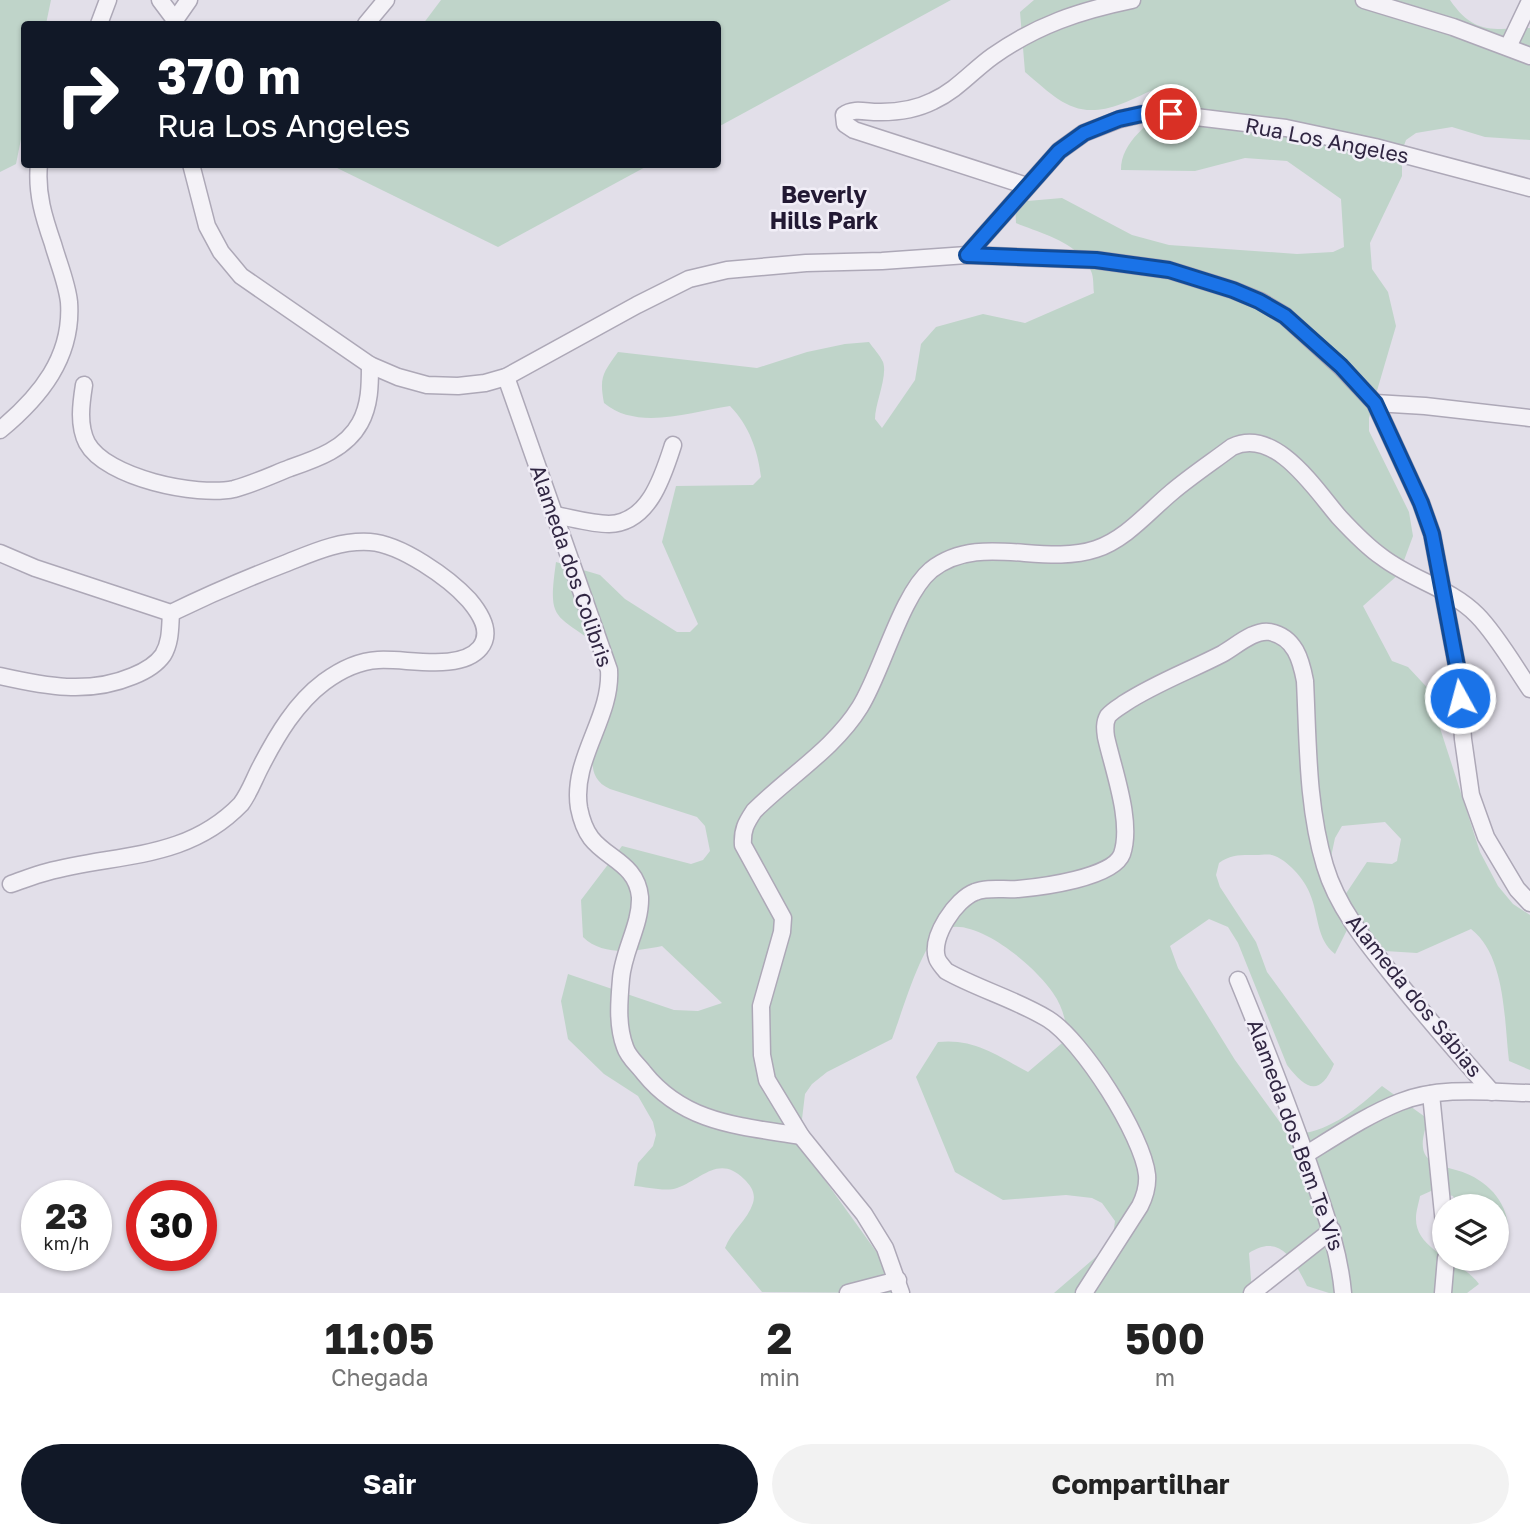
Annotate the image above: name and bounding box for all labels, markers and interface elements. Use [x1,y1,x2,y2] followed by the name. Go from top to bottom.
[157,46,301,105] text: 370 m
[42,49,133,140] icon: right
[1141,84,1201,144] pin
[1152,95,1190,133] icon: arrive
[157,106,410,144] text: Rua Los Angeles
[1243,111,1411,169] street label: Rua Los Angeles
[770,180,879,234] district label: Beverly Hills Park
[525,461,619,670] street label: Alameda dos Colibris
[1423,661,1497,735] position arrow
[1341,909,1488,1082] street label: Alameda dos Sábias
[1242,1015,1350,1254] street label: Alameda dos Bem Te Vis
[126,1180,217,1271] speed limit sign: 30
[1432,1194,1509,1271] map controls
[1432,1194,1509,1271] button: layers
[45,1195,88,1237] text: 23
[44,1232,89,1254] text: km/h
[325,1313,434,1363] text: 11:05
[767,1313,792,1363] text: 2
[1125,1313,1205,1363] text: 500
[331,1363,428,1391] text: Chegada
[759,1363,800,1391] text: min
[1155,1363,1175,1391] text: m
[21,1444,758,1524] button: Sair
[772,1444,1509,1524] button: Compartilhar

